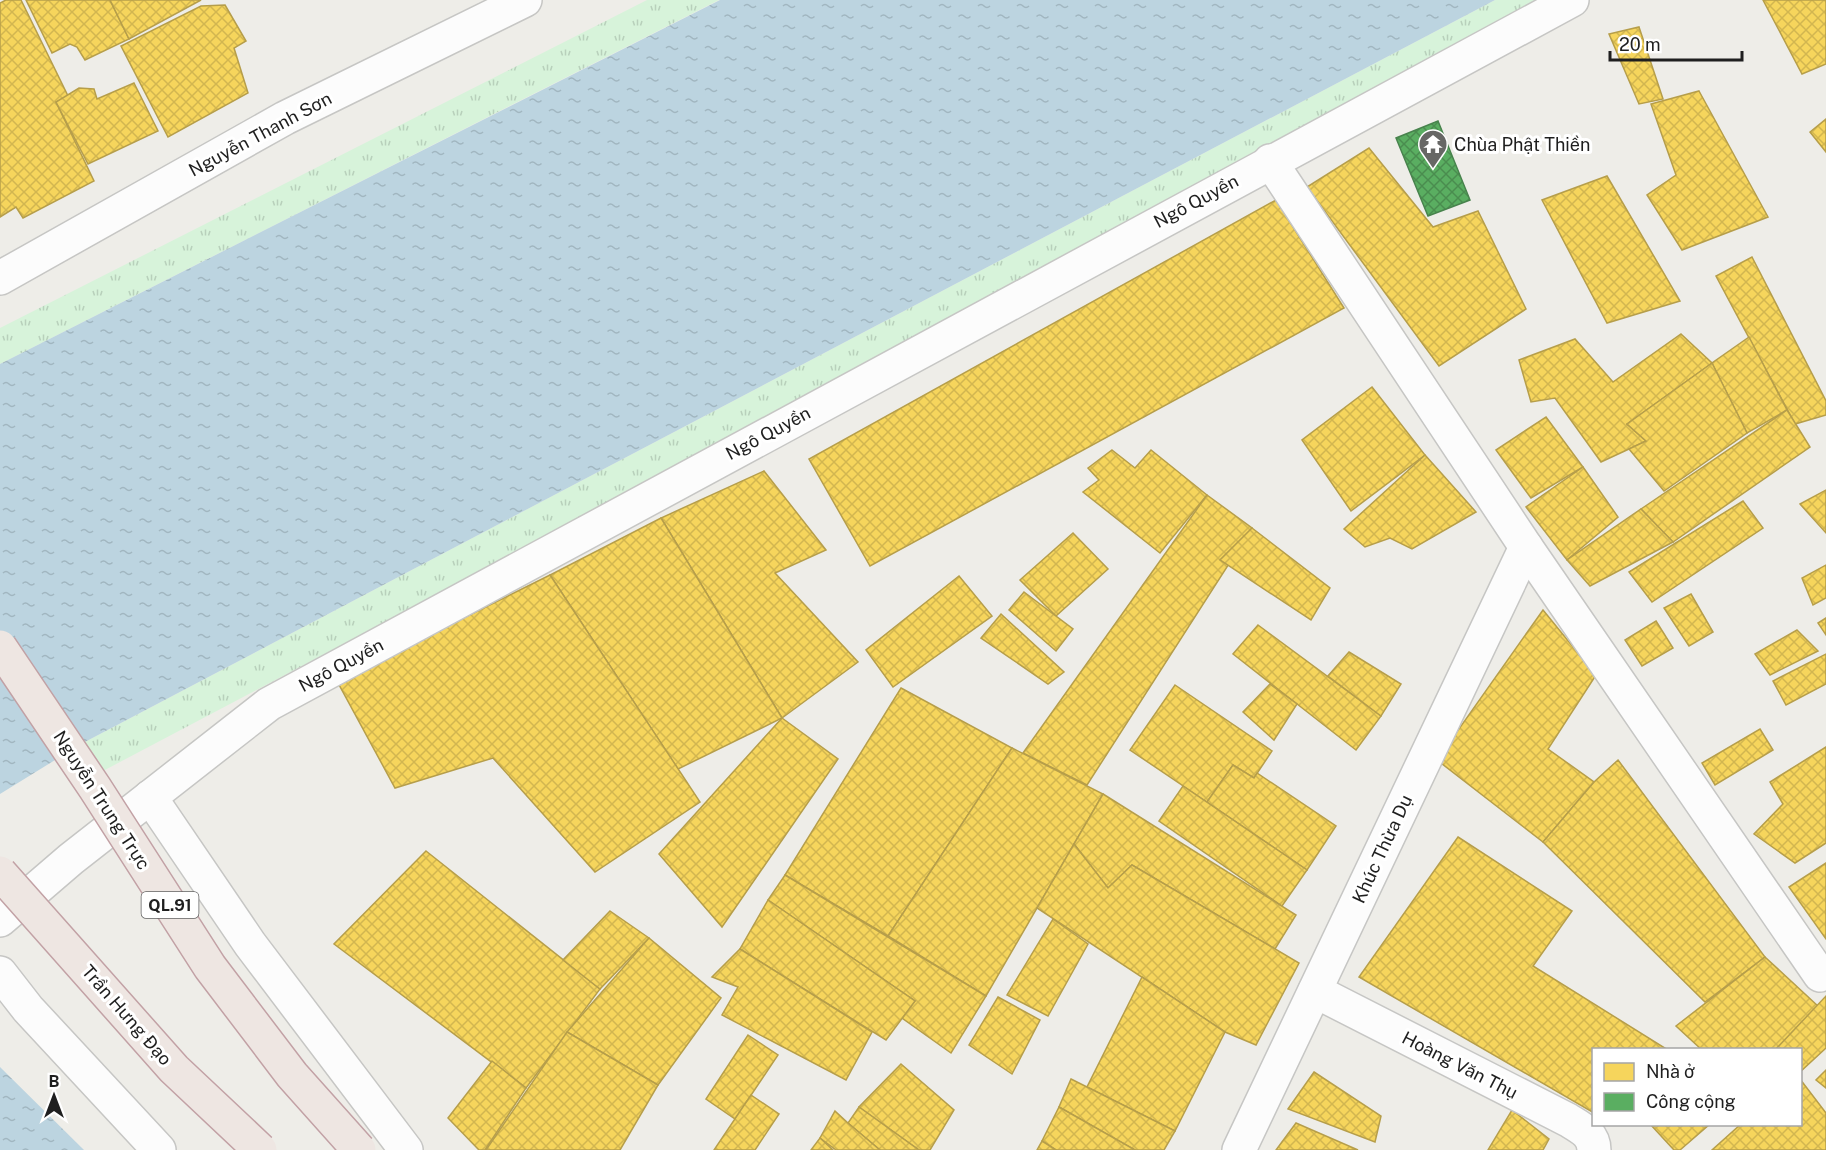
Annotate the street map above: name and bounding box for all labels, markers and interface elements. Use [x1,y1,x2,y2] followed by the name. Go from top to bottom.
[1610,24,1742,62] scale bar
[1619,34,1661,55] text: 20 m
[185,87,335,181] street label: Nguyễn Thanh Sơn
[1417,128,1449,170] temple icon: Chùa Phật Thiền
[1454,134,1590,155] place label: Chùa Phật Thiền
[1150,170,1242,232] street label: Ngô Quyền
[722,402,814,464] street label: Ngô Quyền
[295,634,387,696] street label: Ngô Quyền
[49,727,155,873] street label: Nguyễn Trung Trực
[1348,791,1416,907] street label: Khúc Thừa Dụ
[142,892,198,918] road number: QL.91
[78,961,176,1069] street label: Trần Hưng Đạo
[1399,1027,1521,1103] street label: Hoàng Văn Thụ
[1592,1048,1802,1126] legend
[1646,1061,1695,1082] text: Nhà ở
[24,1066,84,1126] north arrow
[49,1072,60,1091] text: B
[1646,1091,1736,1112] text: Công cộng

